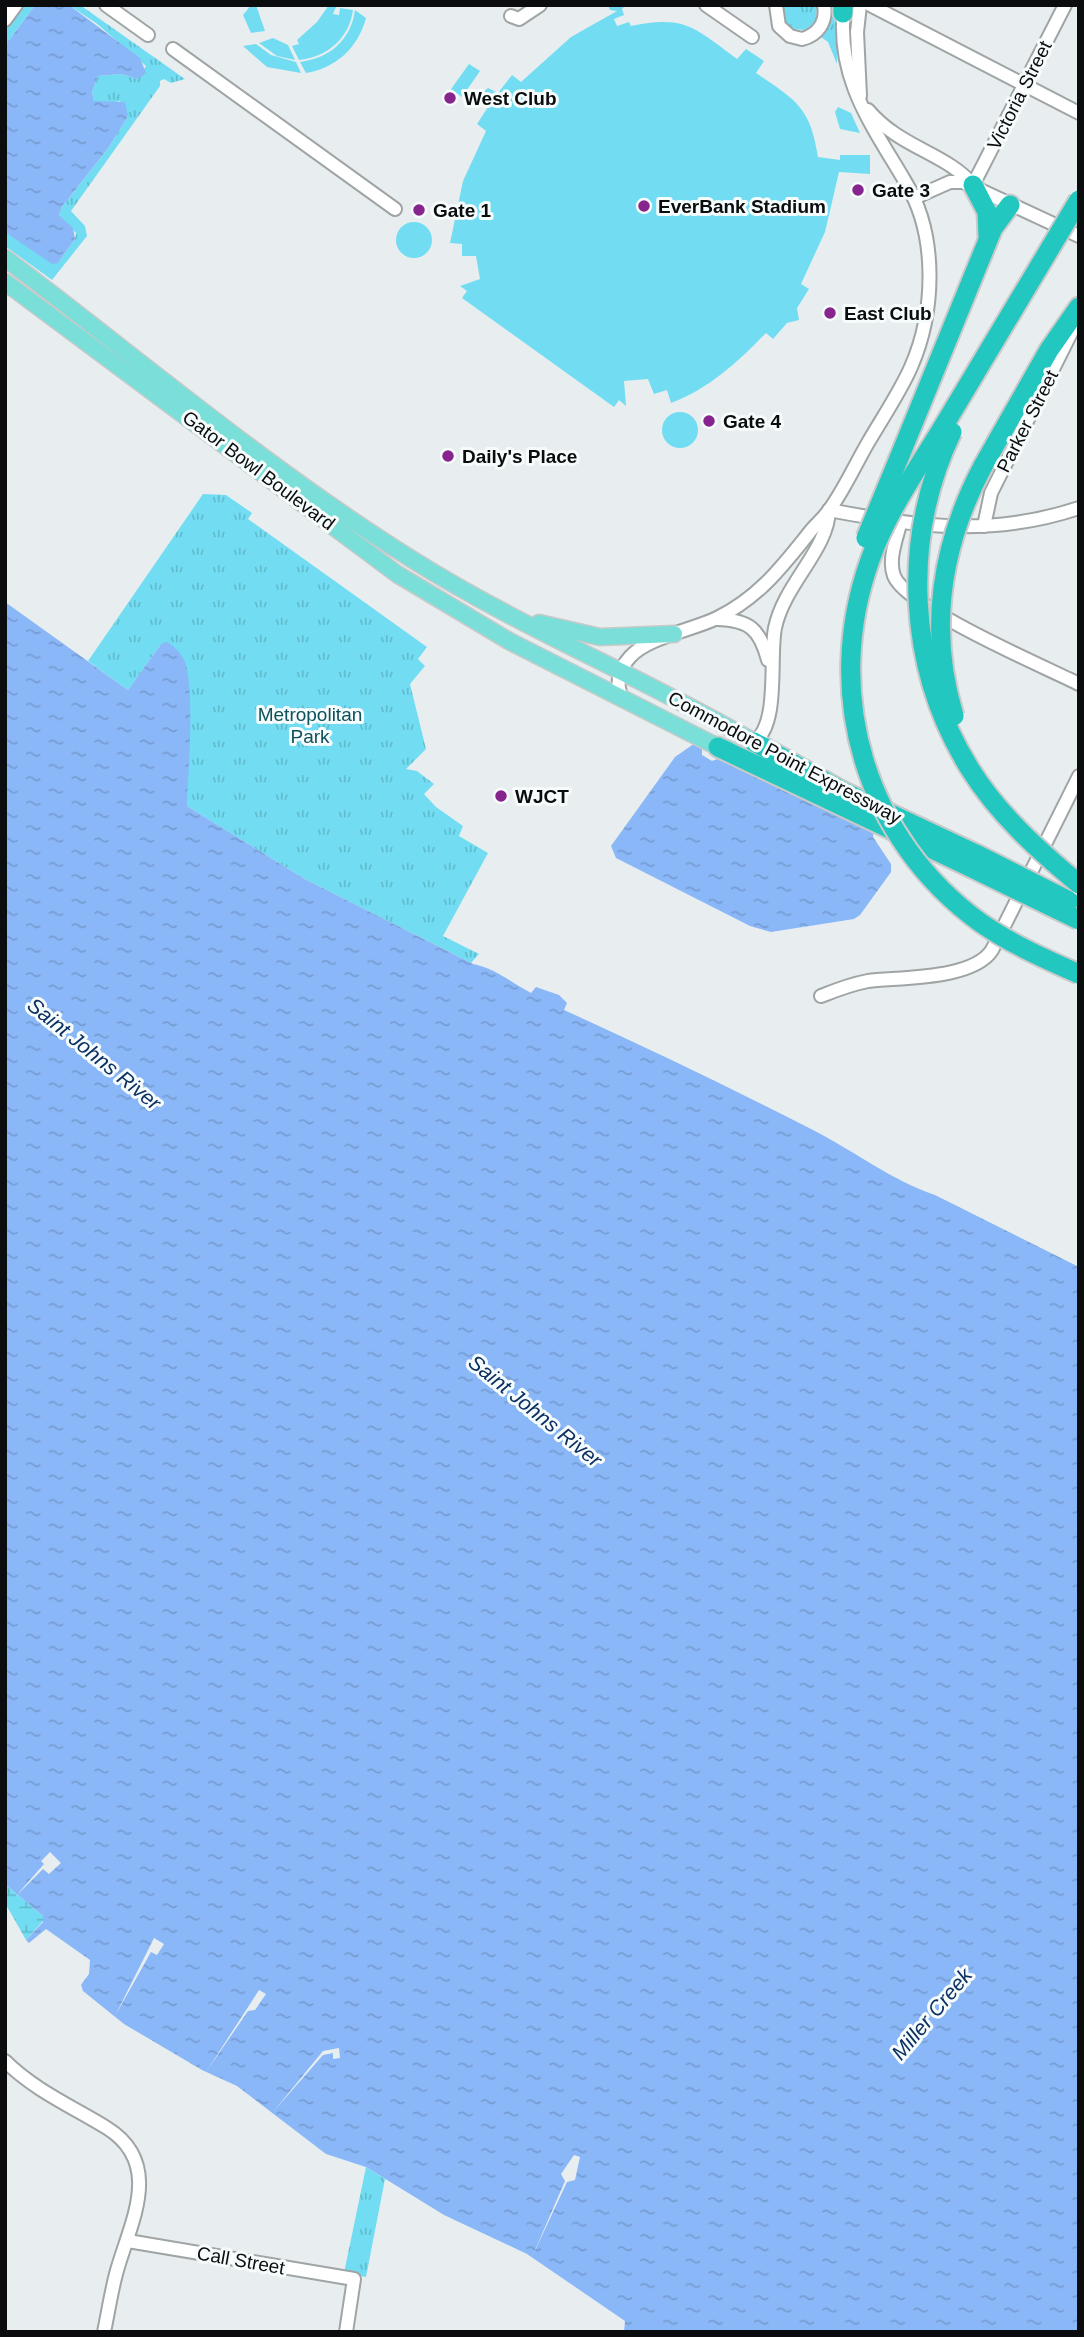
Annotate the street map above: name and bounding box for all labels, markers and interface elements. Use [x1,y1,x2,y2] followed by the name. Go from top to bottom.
[983,37,1056,153] street label: Victoria Street
[464,88,557,109] place label: West Club
[442,90,458,106] marker: West Club
[872,180,930,201] place label: Gate 3
[850,182,866,198] marker: Gate 3
[658,196,826,217] place label: EverBank Stadium
[636,198,652,214] marker: EverBank Stadium
[433,200,492,221] place label: Gate 1
[411,202,427,218] marker: Gate 1
[844,303,932,324] place label: East Club
[822,305,838,321] marker: East Club
[993,366,1063,476] street label: Parker Street
[179,406,339,534] street label: Gator Bowl Boulevard
[723,411,782,432] place label: Gate 4
[701,413,717,429] marker: Gate 4
[462,446,577,467] place label: Daily's Place
[440,448,456,464] marker: Daily's Place
[665,687,905,828] street label: Commodore Point Expressway
[258,704,362,747] park label: Metropolitan Park
[515,786,569,807] place label: WJCT
[493,788,509,804] marker: WJCT
[23,993,166,1115] water label: Saint Johns River
[464,1350,607,1472] water label: Saint Johns River
[887,1962,977,2064] water label: Miller Creek
[195,2242,287,2279] street label: Call Street

